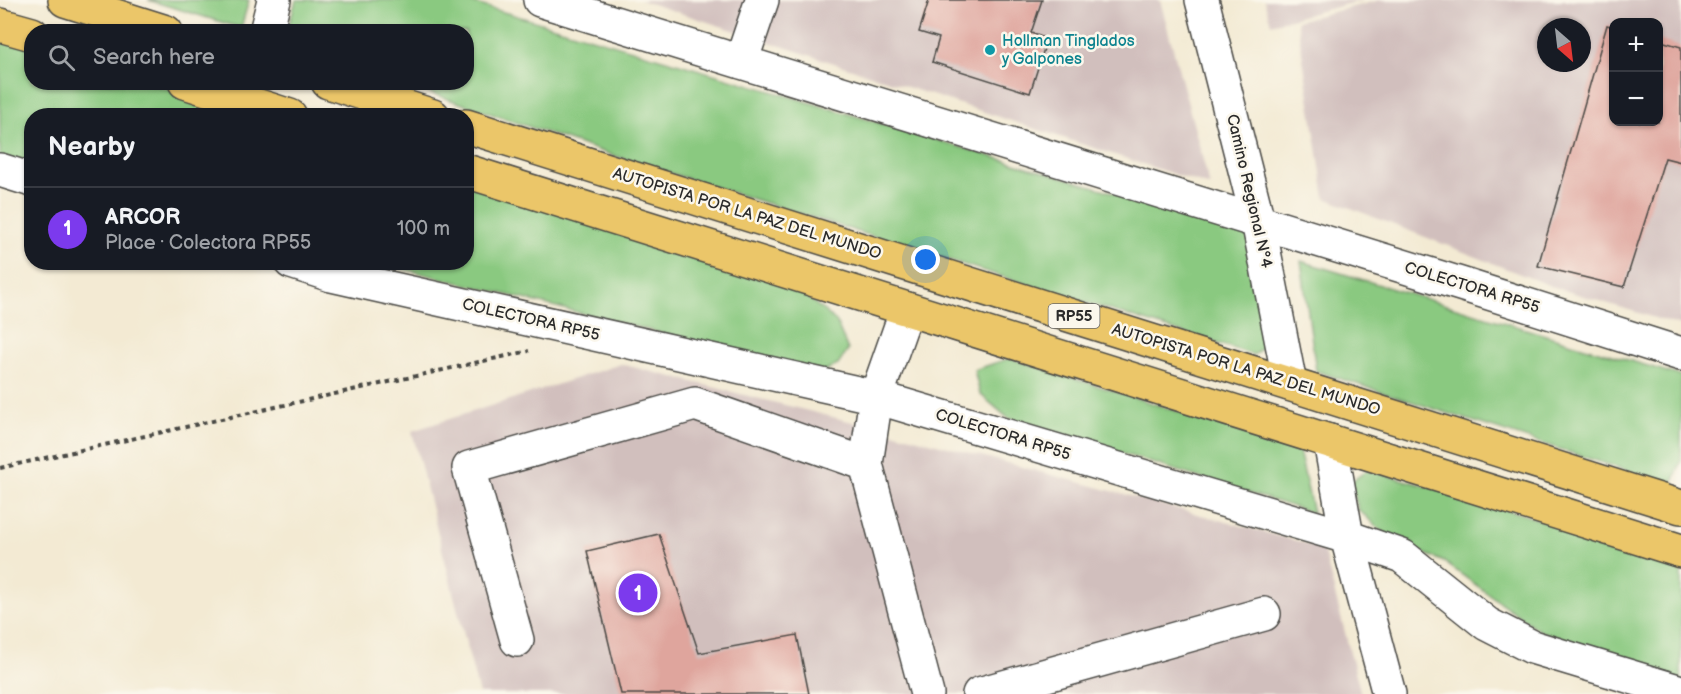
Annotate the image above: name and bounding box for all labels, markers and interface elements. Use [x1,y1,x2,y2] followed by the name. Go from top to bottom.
[1537,18,1591,72] north arrow
[1609,18,1663,126] map controls
[1609,18,1663,72] button: +
[24,24,474,90] search box
[1001,32,1135,69] place label: Hollman Tinglados y Galpones
[45,41,78,74] icon: search
[983,43,997,57] marker: Hollman Tinglados y Galpones
[93,44,215,71] text: Search here
[1609,72,1663,126] button: −
[1222,112,1276,270] street label: Camino Regional Nº4
[48,132,135,163] text: Nearby
[611,164,883,264] street label: AUTOPISTA POR LA PAZ DEL MUNDO
[105,204,180,231] text: ARCOR
[63,217,72,241] text: 1
[397,217,450,241] text: 100 m
[105,231,311,255] text: Place · Colectora RP55
[911,245,940,274] your location
[1402,258,1542,318] street label: COLECTORA RP55
[460,295,602,345] street label: COLECTORA RP55
[1048,304,1100,328] road number: RP55
[1110,320,1382,420] street label: AUTOPISTA POR LA PAZ DEL MUNDO
[933,405,1073,465] street label: COLECTORA RP55
[618,570,658,616] pin: 1

